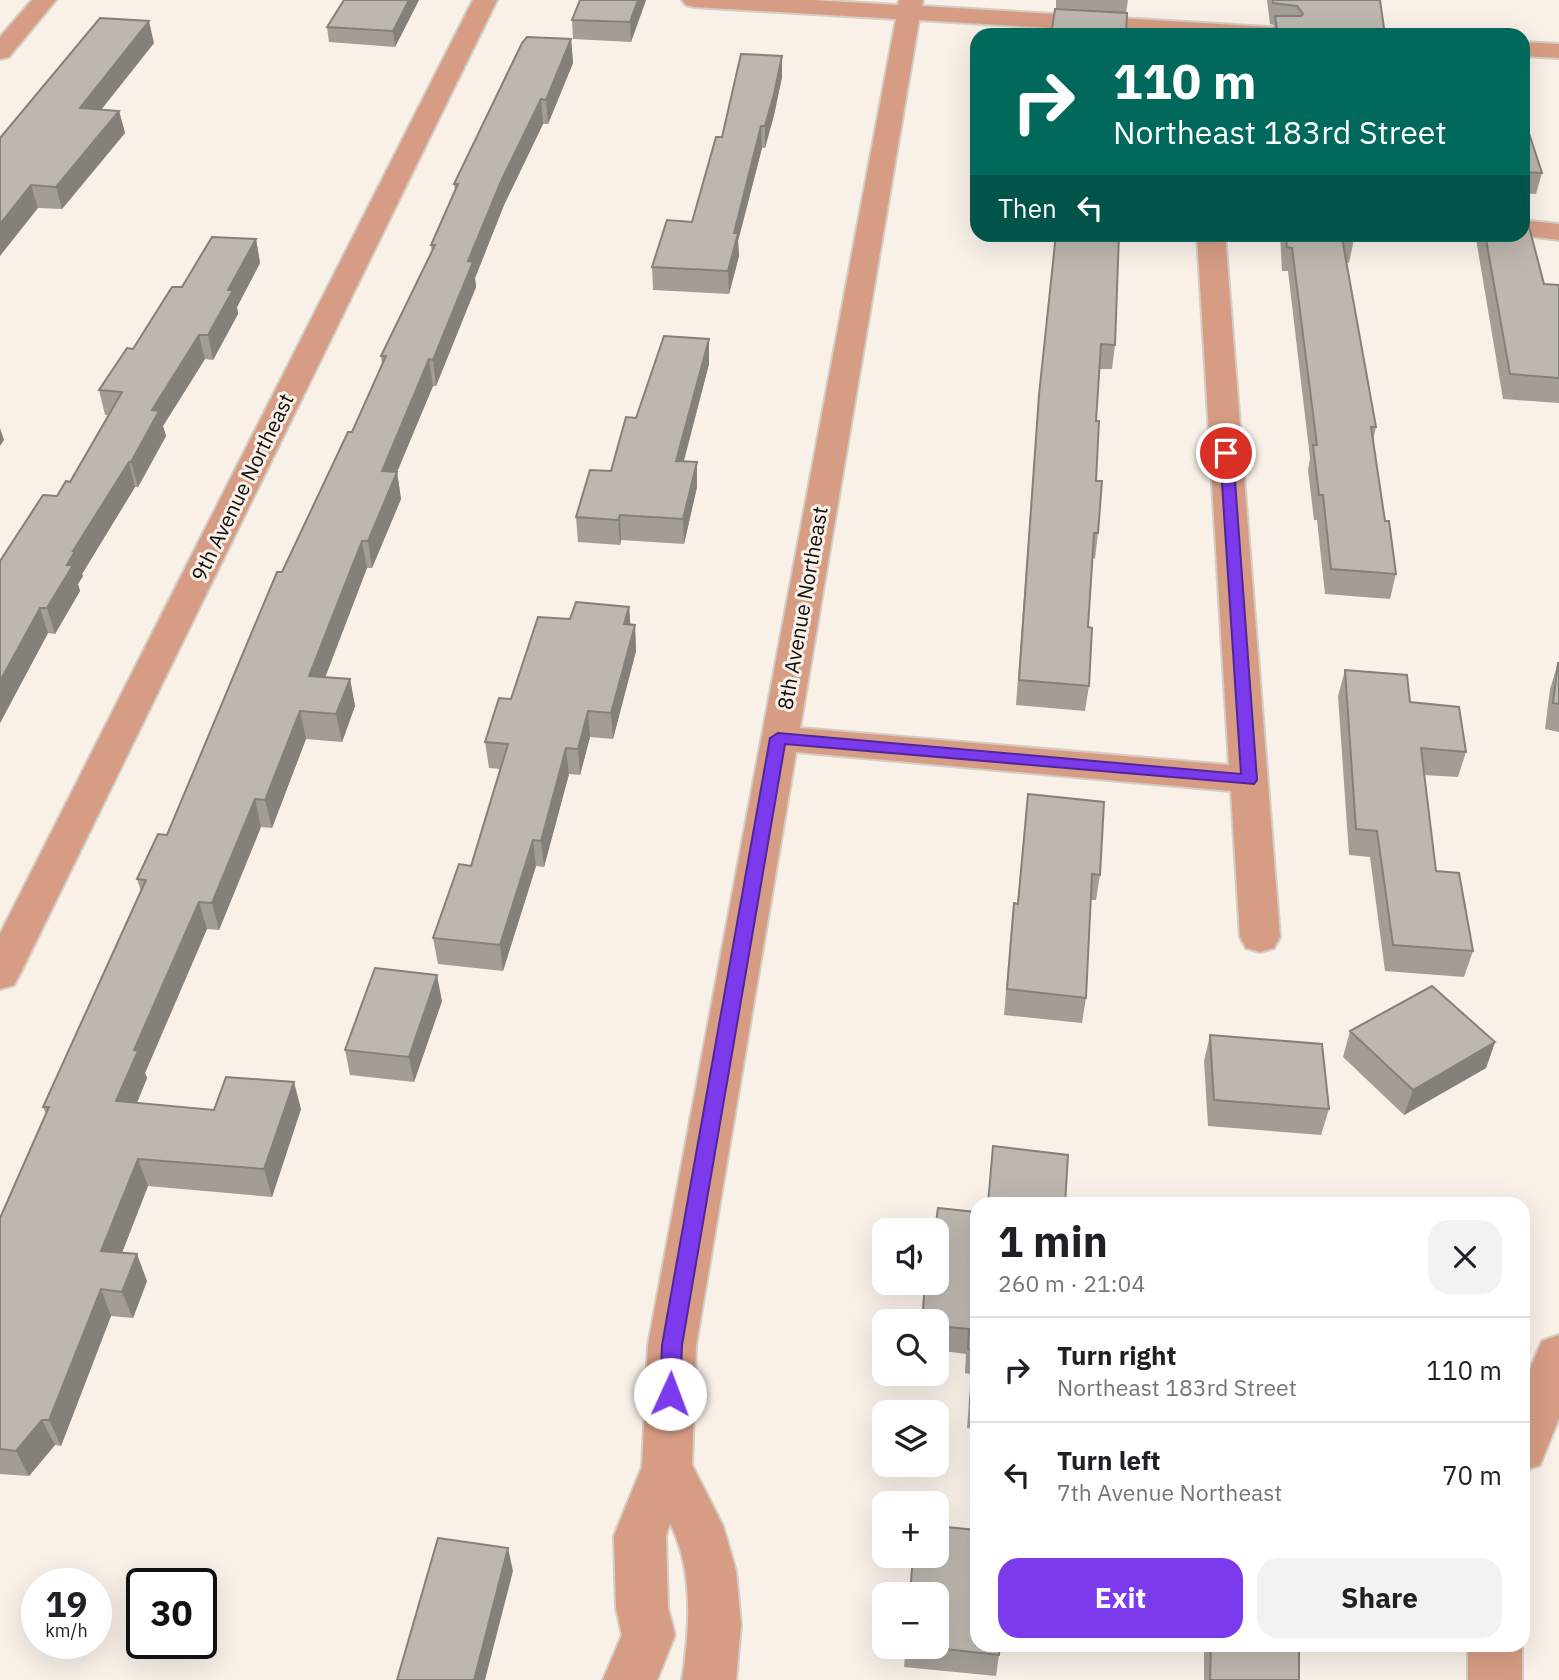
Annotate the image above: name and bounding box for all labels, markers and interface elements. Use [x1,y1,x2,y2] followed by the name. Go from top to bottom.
[1113,49,1257,112] text: 110 m
[998,56,1089,147] icon: right
[1113,111,1447,153] text: Northeast 183rd Street
[1071,189,1109,227] icon: left
[998,191,1057,225] text: Then
[184,388,300,586] street label: 9th Avenue Northeast
[1196,423,1256,483] pin
[1207,434,1245,472] icon: arrive
[770,504,834,712] street label: 8th Avenue Northeast
[998,1214,1108,1269] text: 1 min
[872,1218,949,1659] map controls
[872,1218,949,1295] button: sound
[1428,1220,1502,1294] button: close
[998,1268,1145,1298] text: 260 m · 21:04
[872,1309,949,1386] button: search
[1057,1338,1176,1372] text: Turn right
[998,1351,1036,1389] icon: right
[1426,1353,1502,1387] text: 110 m
[633,1357,707,1431] position arrow
[1057,1372,1297,1402] text: Northeast 183rd Street
[872,1400,949,1477] button: layers
[1057,1443,1160,1477] text: Turn left
[998,1456,1036,1494] icon: left
[1442,1458,1502,1492] text: 70 m
[1057,1477,1282,1507] text: 7th Avenue Northeast
[872,1491,949,1568] button: +
[998,1558,1243,1638] button: Exit
[1257,1558,1502,1638] button: Share
[126,1568,217,1659] speed limit sign: 30
[45,1581,88,1627] text: 19
[872,1582,949,1659] button: −
[45,1619,88,1642] text: km/h

